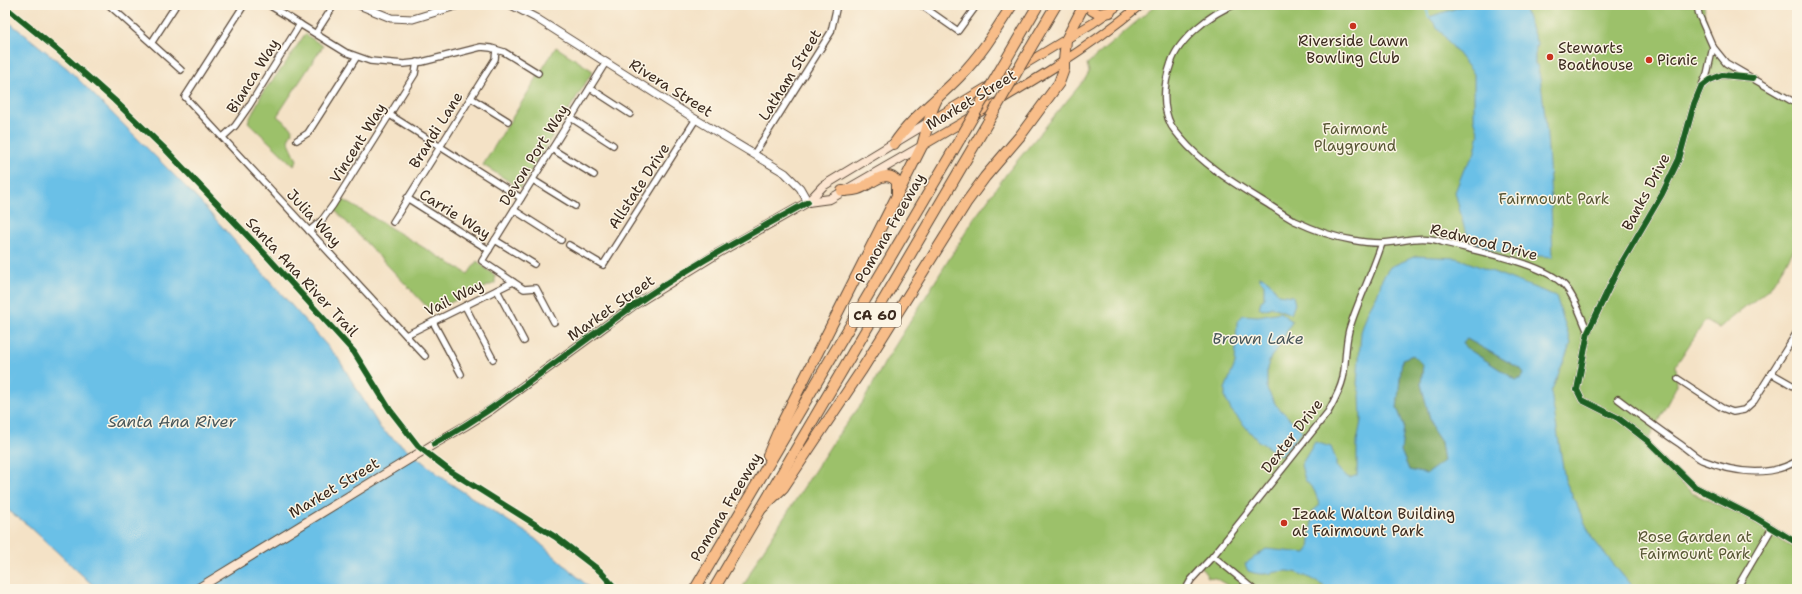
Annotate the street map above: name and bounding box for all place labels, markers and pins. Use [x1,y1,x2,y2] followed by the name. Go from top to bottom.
[1348,21,1358,31] marker: Riverside Lawn Bowling Club
[1298,31,1408,68] place label: Riverside Lawn Bowling Club
[1558,38,1634,75] place label: Stewarts Boathouse
[1657,50,1698,70] place label: Picnic
[1545,52,1555,62] marker: Stewarts Boathouse
[1644,55,1654,65] marker: Picnic
[1292,504,1455,541] place label: Izaak Walton Building at Fairmount Park
[1279,518,1289,528] marker: Izaak Walton Building at Fairmount Park

